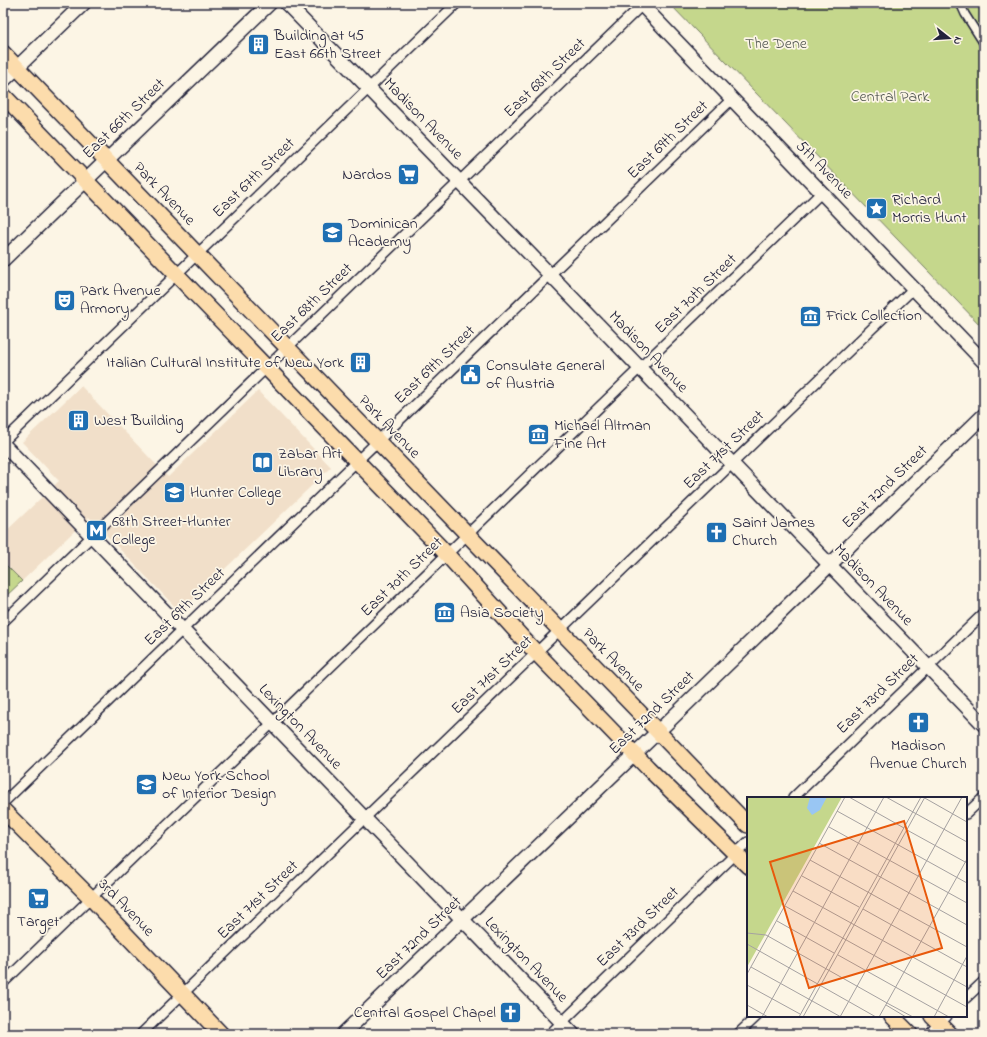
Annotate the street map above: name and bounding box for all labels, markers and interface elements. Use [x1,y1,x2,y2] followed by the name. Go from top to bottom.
[929,18,969,58] north arrow
[273,24,382,66] place label: Building at 45 East 66th Street
[245,32,271,58] building icon: Building at 45 East 66th Street
[498,32,592,124] street label: East 68th Street
[745,32,808,56] park label: The Dene
[949,35,966,47] text: N
[377,72,469,166] street label: Madison Avenue
[77,73,171,165] street label: East 66th Street
[851,85,930,109] park label: Central Park
[622,94,715,185] street label: East 69th Street
[207,132,301,224] street label: East 67th Street
[790,135,859,206] street label: 5th Avenue
[127,157,201,232] street label: Park Avenue
[395,162,421,188] supermarket icon: Nardos
[342,163,392,187] place label: Nardos
[892,188,967,230] place label: Richard Morris Hunt
[863,196,889,222] place icon: Richard Morris Hunt
[347,212,418,254] place label: Dominican Academy
[320,220,346,246] school or university icon: Dominican Academy
[649,248,743,340] street label: East 70th Street
[265,257,359,349] street label: East 68th Street
[80,279,162,321] place label: Park Avenue Armory
[52,287,78,313] theatre icon: Park Avenue Armory
[798,303,824,329] museum icon: Frick Collection
[825,304,922,328] place label: Frick Collection
[602,305,694,399] street label: Madison Avenue
[389,319,482,410] street label: East 69th Street
[347,350,373,376] building icon: Italian Cultural Institute of New York
[106,351,345,375] place label: Italian Cultural Institute of New York
[486,354,605,396] place label: Consulate General of Austria
[457,362,483,388] public building icon: Consulate General of Austria
[352,390,426,465] street label: Park Avenue
[678,404,771,495] street label: East 71st Street
[66,408,92,434] building icon: West Building
[94,409,184,433] place label: West Building
[553,414,651,456] place label: Michael Altman Fine Art
[526,422,552,448] museum icon: Michael Altman Fine Art
[837,439,934,534] street label: East 72nd Street
[278,442,343,484] place label: Zabar Art Library
[249,450,275,476] library icon: Zabar Art Library
[162,480,188,506] school or university icon: Hunter College
[190,481,282,505] place label: Hunter College
[112,510,231,552] place label: 68th Street–Hunter College
[732,511,815,553] place label: Saint James Church
[83,518,109,544] metro station icon: 68th Street–Hunter College
[703,519,729,545] church icon: Saint James Church
[355,531,449,623] street label: East 70th Street
[827,538,919,632] street label: Madison Avenue
[139,561,232,652] street label: East 69th Street
[431,600,457,626] museum icon: Asia Society
[460,601,544,625] place label: Asia Society
[576,623,650,698] street label: Park Avenue
[446,629,539,720] street label: East 71st Street
[831,648,925,740] street label: East 73rd Street
[604,665,701,760] street label: East 72nd Street
[253,679,348,776] street label: Lexington Avenue
[905,709,931,735] church icon: Madison Avenue Church
[870,734,967,776] place label: Madison Avenue Church
[162,764,276,806] place label: New York School of Interior Design
[134,772,160,798] school or university icon: New York School of Interior Design
[747,797,967,1017] inset map
[212,854,305,945] street label: East 71st Street
[92,874,160,943] street label: 3rd Avenue
[591,881,685,973] street label: East 73rd Street
[25,886,51,912] supermarket icon: Target
[371,890,468,985] street label: East 72nd Street
[17,910,60,934] place label: Target
[479,912,574,1009] street label: Lexington Avenue
[498,1000,524,1026] church icon: Central Gospel Chapel
[354,1001,496,1025] place label: Central Gospel Chapel

